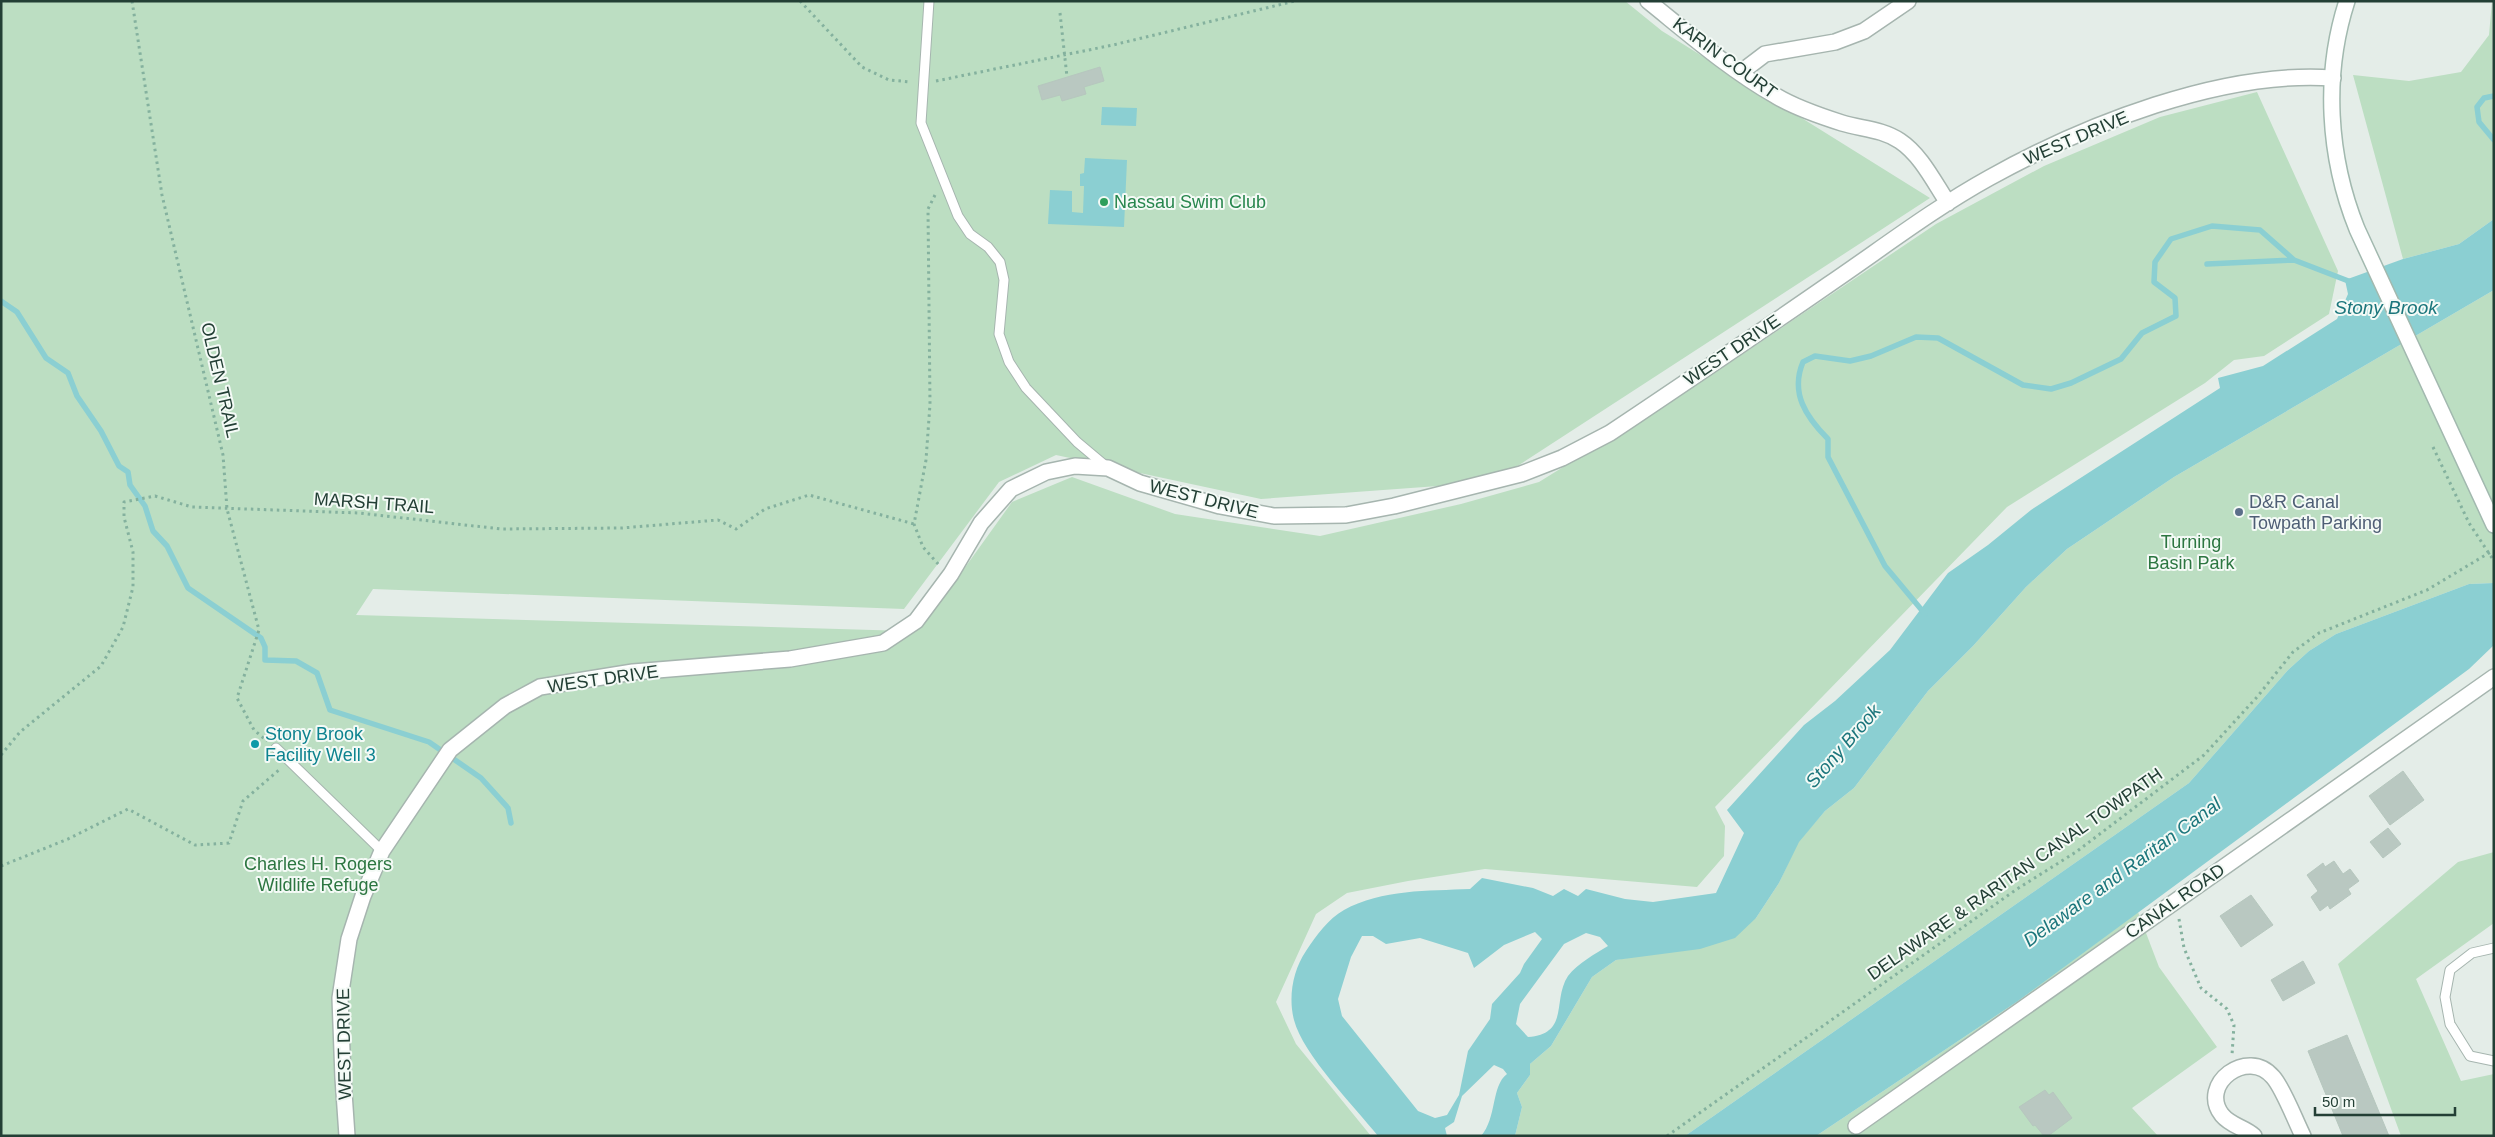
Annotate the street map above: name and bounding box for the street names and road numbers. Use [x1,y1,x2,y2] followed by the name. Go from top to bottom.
[1669,14,1781,102] street label: KARIN COURT
[2021,107,2131,169] street label: WEST DRIVE
[1680,310,1784,390] street label: WEST DRIVE
[197,320,243,440] street label: OLDEN TRAIL
[1147,476,1261,522] street label: WEST DRIVE
[313,489,435,517] street label: MARSH TRAIL
[546,661,660,697] street label: WEST DRIVE
[1864,764,2166,984] street label: DELAWARE & RARITAN CANAL TOWPATH
[2122,859,2228,943] street label: CANAL ROAD
[333,988,355,1100] street label: WEST DRIVE

